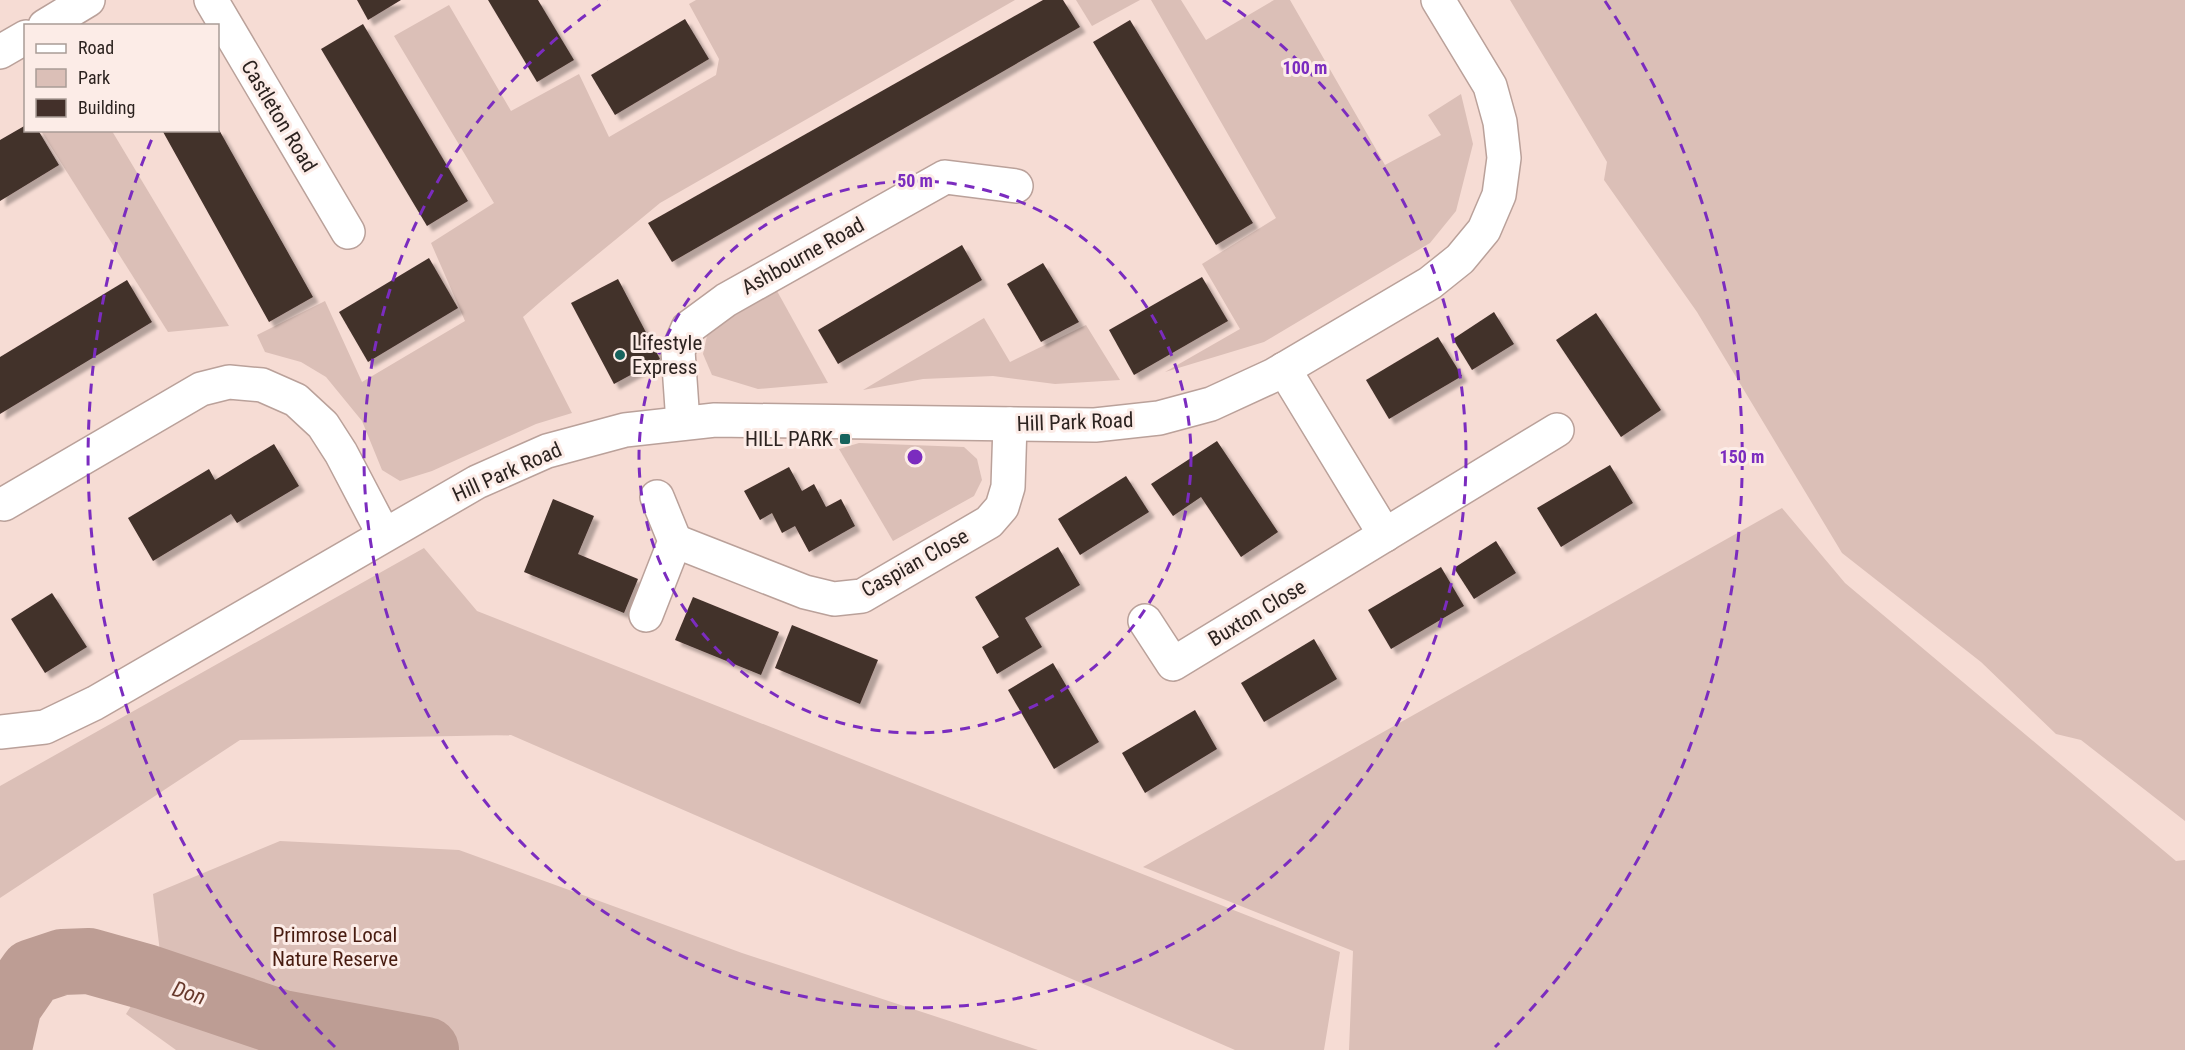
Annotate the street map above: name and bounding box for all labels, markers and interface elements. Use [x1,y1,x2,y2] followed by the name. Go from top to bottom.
[24,24,219,132] legend
[78,37,114,58] text: Road
[236,56,322,176] street label: Castleton Road
[1283,57,1327,78] text: 100 m
[78,67,110,88] text: Park
[78,97,135,118] text: Building
[897,170,933,191] text: 50 m
[738,212,868,300] street label: Ashbourne Road
[632,331,702,379] place label: Lifestyle Express
[613,348,627,362] marker: Lifestyle Express
[1016,408,1134,436] street label: Hill Park Road
[745,427,834,451] place label: HILL PARK
[838,432,852,446] marker: HILL PARK
[449,437,565,507] street label: Hill Park Road
[1720,446,1764,467] text: 150 m
[905,447,925,467] centre of rings
[857,524,973,602] street label: Caspian Close
[1204,575,1310,651] street label: Buxton Close
[272,923,398,971] park label: Primrose Local Nature Reserve
[169,976,209,1010] water label: Don

